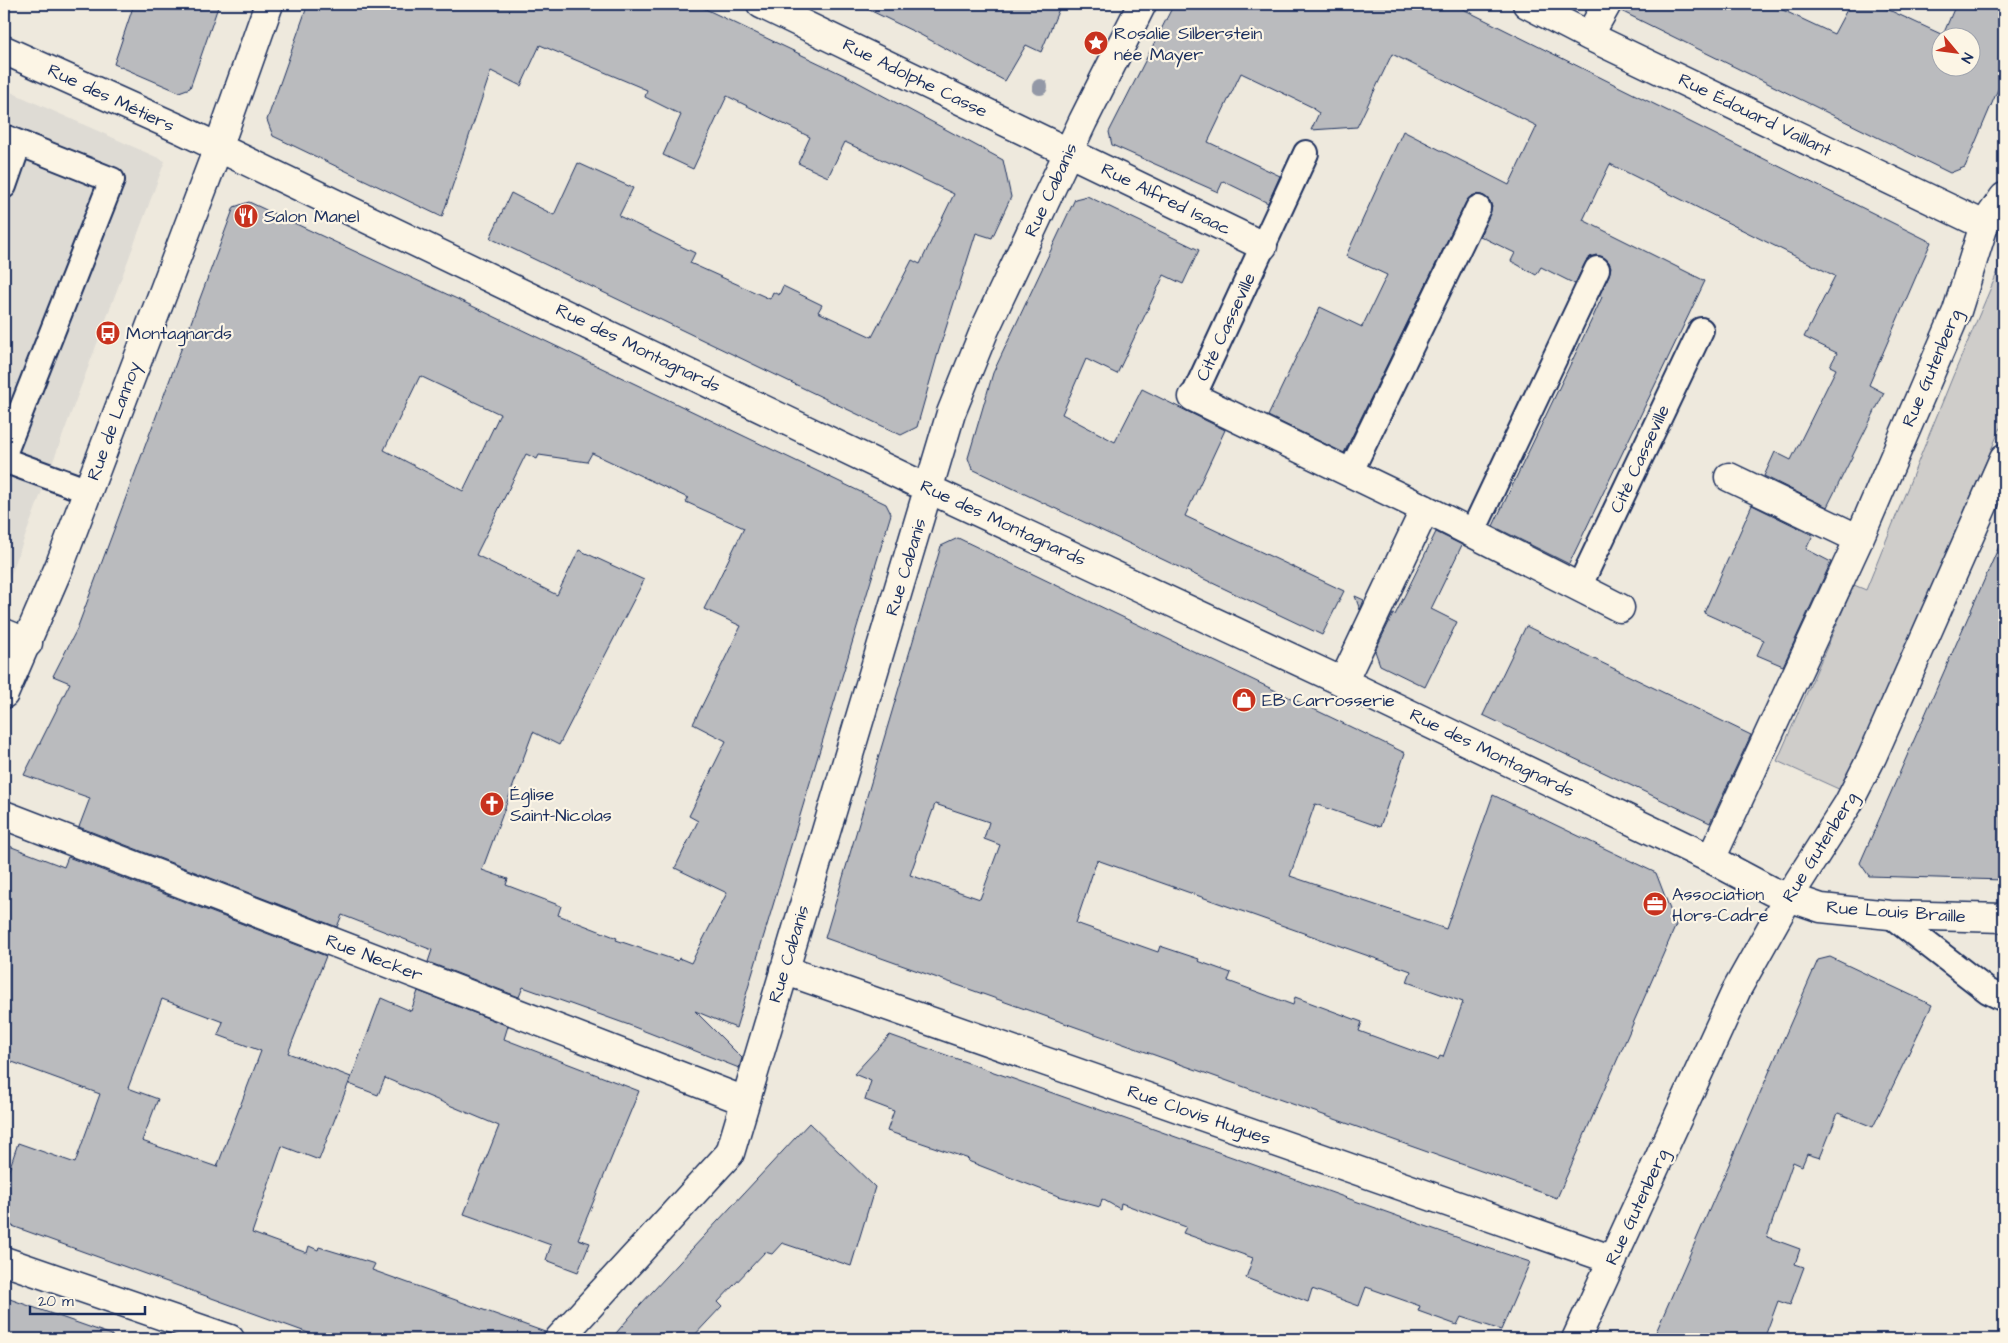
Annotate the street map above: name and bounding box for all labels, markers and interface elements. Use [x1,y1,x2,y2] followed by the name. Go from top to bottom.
[1114,21,1262,68] place label: Rosalie Silberstein née Mayer
[1930,28,1980,78] north arrow
[1083,30,1109,56] place icon: Rosalie Silberstein née Mayer
[838,32,992,124] street label: Rue Adolphe Casse
[1956,49,1977,67] text: N
[43,58,179,138] street label: Rue des Métiers
[1674,67,1837,163] street label: Rue Édouard Vaillant
[1018,139,1084,241] street label: Rue Cabanis
[1097,157,1235,241] street label: Rue Alfred Isaac
[233,203,259,229] restaurant icon: Salon Manel
[264,204,360,229] place label: Salon Manel
[1190,269,1262,385] street label: Cité Casseville
[551,297,724,400] street label: Rue des Montagnards
[1896,305,1969,431] street label: Rue Gutenberg
[95,320,121,346] bus stop icon: Montagnards
[126,321,232,347] place label: Montagnards
[81,358,148,484] street label: Rue de Lannoy
[1604,401,1676,517] street label: Cité Casseville
[916,474,1090,573] street label: Rue des Montagnards
[879,515,933,619] street label: Rue Cabanis
[1231,687,1257,713] shop icon: EB Carrosserie
[1262,688,1395,713] place label: EB Carrosserie
[1405,702,1578,805] street label: Rue des Montagnards
[510,782,612,828] place label: Église Saint-Nicolas
[1776,787,1865,907] street label: Rue Gutenberg
[479,791,505,817] church icon: Église Saint-Nicolas
[1672,882,1769,928] place label: Association Hors-Cadre
[1642,891,1668,917] office icon: Association Hors-Cadre
[1825,895,1967,929] street label: Rue Louis Braille
[762,902,816,1006] street label: Rue Cabanis
[322,928,426,988] street label: Rue Necker
[1124,1079,1274,1152] street label: Rue Clovis Hugues
[1599,1145,1676,1270] street label: Rue Gutenberg
[30,1283,145,1315] scale bar
[38,1291,74,1312] text: 20 m

